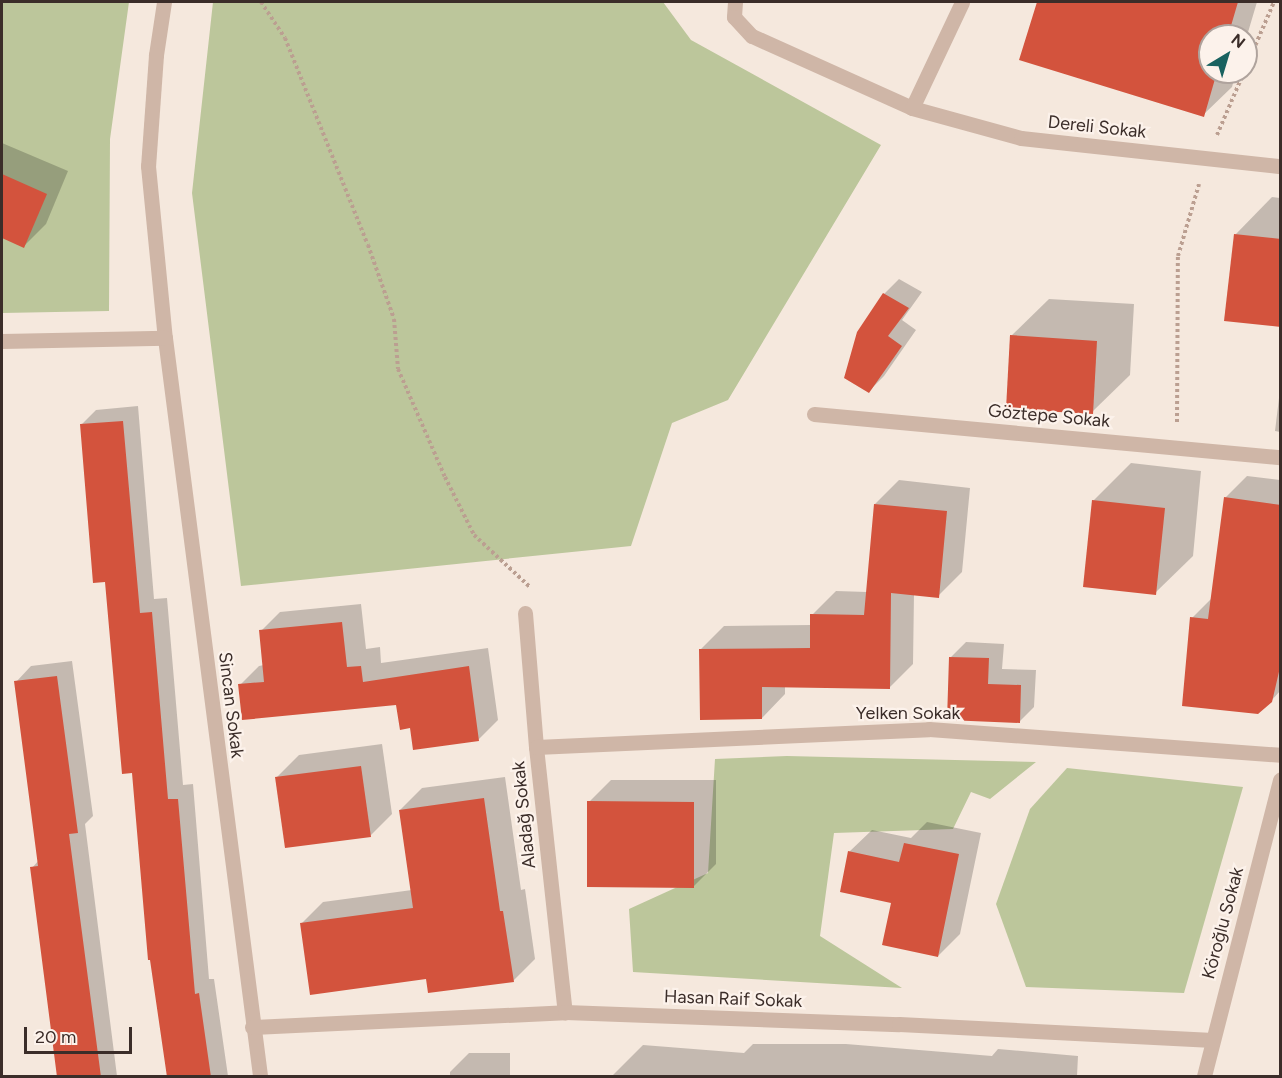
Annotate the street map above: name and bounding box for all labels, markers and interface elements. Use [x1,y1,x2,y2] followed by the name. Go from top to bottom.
[1198,24,1258,84] north arrow
[1227,30,1249,52] text: N
[1047,111,1147,143] street label: Dereli Sokak
[987,400,1111,432] street label: Göztepe Sokak
[214,651,248,759] street label: Sincan Sokak
[856,702,960,724] street label: Yelken Sokak
[508,760,540,870] street label: Aladağ Sokak
[1198,865,1248,981] street label: Köroğlu Sokak
[663,986,803,1012] street label: Hasan Raif Sokak
[27,1015,135,1053] scale bar
[35,1026,76,1048] text: 20 m

